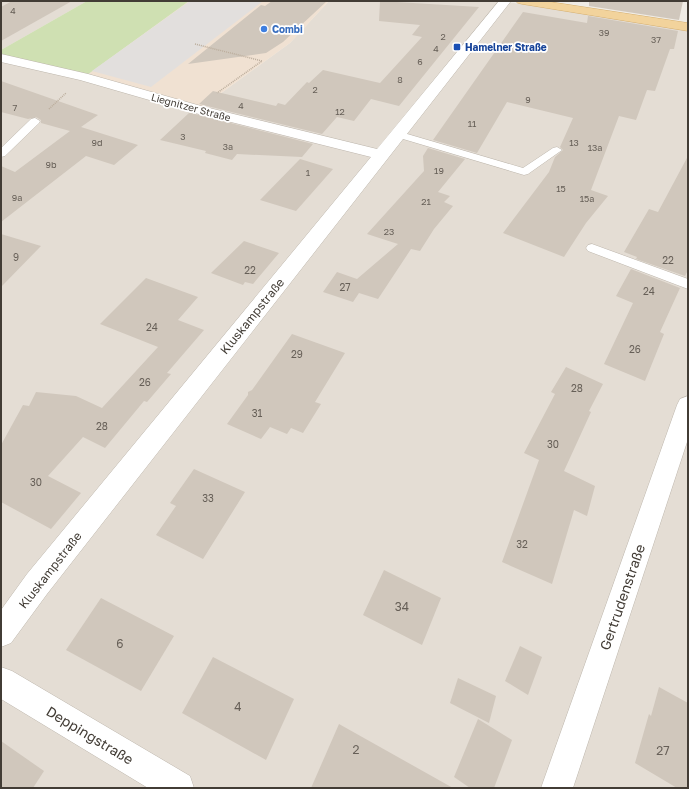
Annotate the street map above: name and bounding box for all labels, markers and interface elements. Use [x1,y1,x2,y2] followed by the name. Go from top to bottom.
[10,5,16,16] house number: 4
[272,23,303,35] place label: Combi
[259,24,269,34] marker: Combi
[599,27,609,38] house number: 39
[440,31,446,42] house number: 2
[651,34,661,45] house number: 37
[465,41,547,53] place label: Hamelner Straße
[452,42,462,52] marker: Hamelner Straße
[433,43,439,54] house number: 4
[417,56,423,67] house number: 6
[397,74,403,85] house number: 8
[312,84,318,95] house number: 2
[150,91,232,123] street label: Liegnitzer Straße
[525,94,531,105] house number: 9
[238,100,244,111] house number: 4
[13,102,18,113] house number: 7
[335,106,345,117] house number: 12
[468,118,477,129] house number: 11
[180,131,186,142] house number: 3
[92,137,102,148] house number: 9d
[569,137,579,148] house number: 13
[223,141,233,152] house number: 3a
[588,142,602,153] house number: 13a
[46,159,57,170] house number: 9b
[434,165,444,176] house number: 19
[306,167,311,178] house number: 1
[556,183,566,194] house number: 15
[12,192,22,203] house number: 9a
[580,193,594,204] house number: 15a
[421,196,431,207] house number: 21
[384,226,394,237] house number: 23
[13,251,19,263] house number: 9
[662,254,674,266] house number: 22
[244,264,256,276] house number: 22
[217,275,287,357] street label: Kluskampstraße
[339,281,351,293] house number: 27
[643,285,655,297] house number: 24
[146,321,158,333] house number: 24
[629,343,641,355] house number: 26
[291,348,303,360] house number: 29
[139,376,151,388] house number: 26
[571,382,583,394] house number: 28
[252,407,262,419] house number: 31
[96,420,108,432] house number: 28
[547,438,559,450] house number: 30
[30,476,42,488] house number: 30
[202,492,214,504] house number: 33
[15,529,85,611] street label: Kluskampstraße
[516,538,528,550] house number: 32
[596,542,648,652] street label: Gertrudenstraße
[395,599,409,614] house number: 34
[116,636,124,651] house number: 6
[234,699,242,714] house number: 4
[43,702,137,768] street label: Deppingstraße
[353,742,360,757] house number: 2
[656,743,670,758] house number: 27

